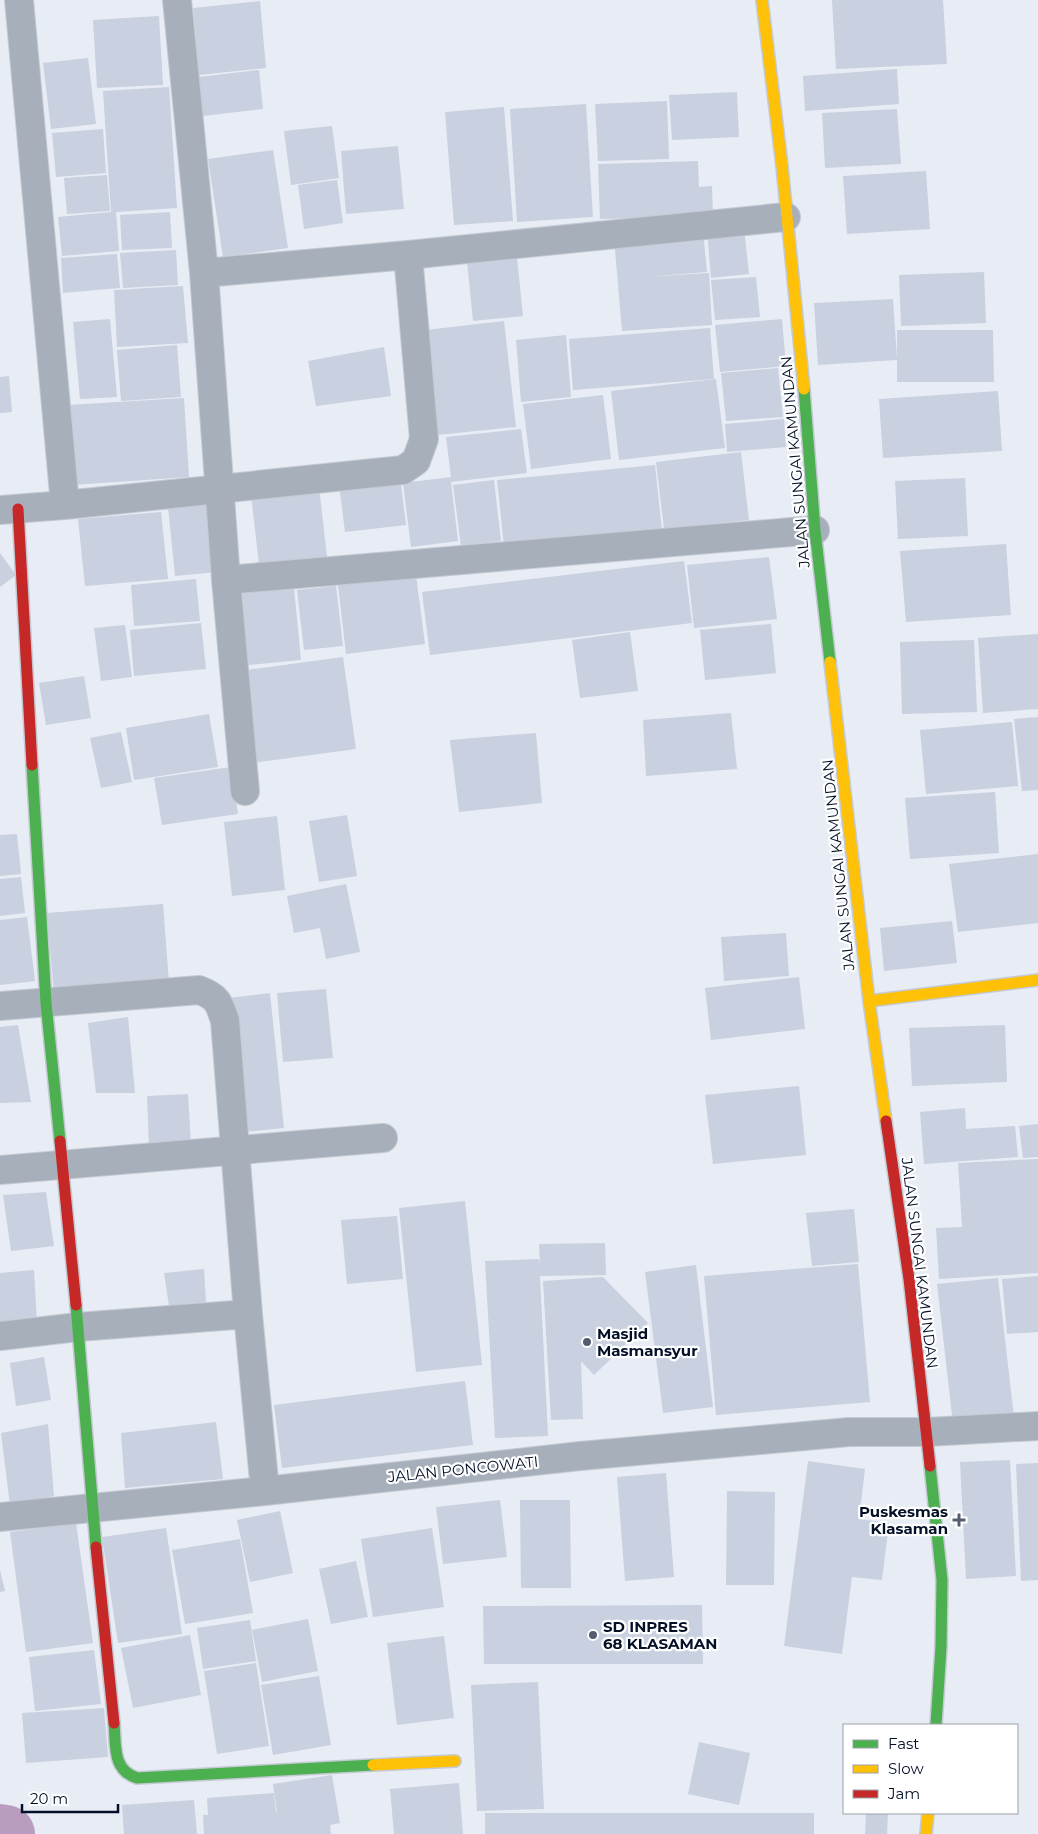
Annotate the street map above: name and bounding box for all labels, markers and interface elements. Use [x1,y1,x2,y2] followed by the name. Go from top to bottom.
[776,355,814,570] street label: JALAN SUNGAI KAMUNDAN
[817,758,859,973] street label: JALAN SUNGAI KAMUNDAN
[898,1155,942,1370] street label: JALAN SUNGAI KAMUNDAN
[597,1324,698,1360] place label: Masjid Masmansyur
[581,1336,593,1348] marker: Masjid Masmansyur
[386,1452,539,1486] street label: JALAN PONCOWATI
[859,1502,948,1538] place label: Puskesmas Klasaman
[952,1513,966,1527] marker: Puskesmas Klasaman
[603,1617,717,1653] place label: SD INPRES 68 KLASAMAN
[587,1629,599,1641] marker: SD INPRES 68 KLASAMAN
[843,1724,1018,1814] legend
[888,1734,919,1753] text: Fast
[888,1759,924,1778] text: Slow
[22,1782,119,1814] scale bar
[887,1784,920,1803] text: Jam
[30,1789,68,1808] text: 20 m

